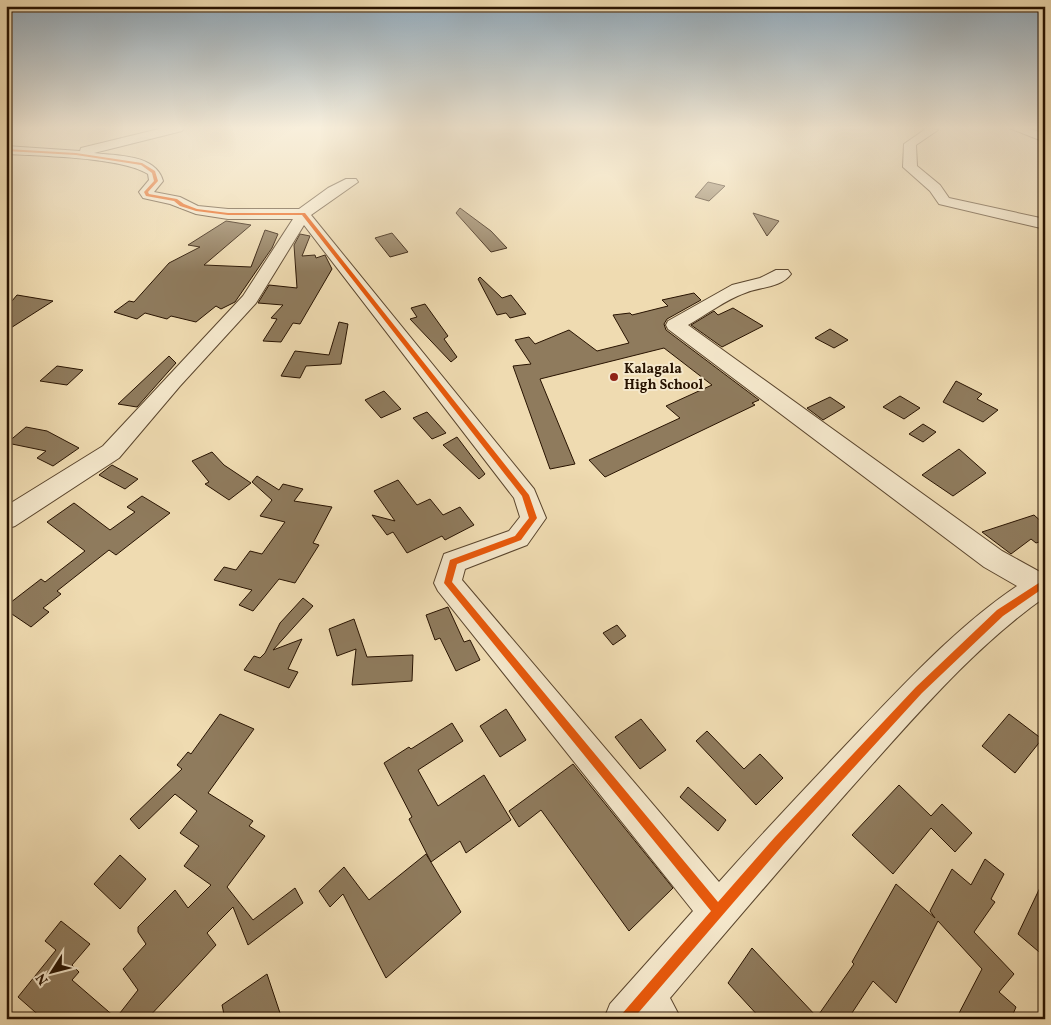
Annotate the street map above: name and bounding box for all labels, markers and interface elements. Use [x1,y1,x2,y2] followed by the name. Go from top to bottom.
[624,360,703,395] place label: Kalagala High School
[608,371,620,383] marker: Kalagala High School
[28,948,78,998] north arrow
[32,969,53,988] text: N

